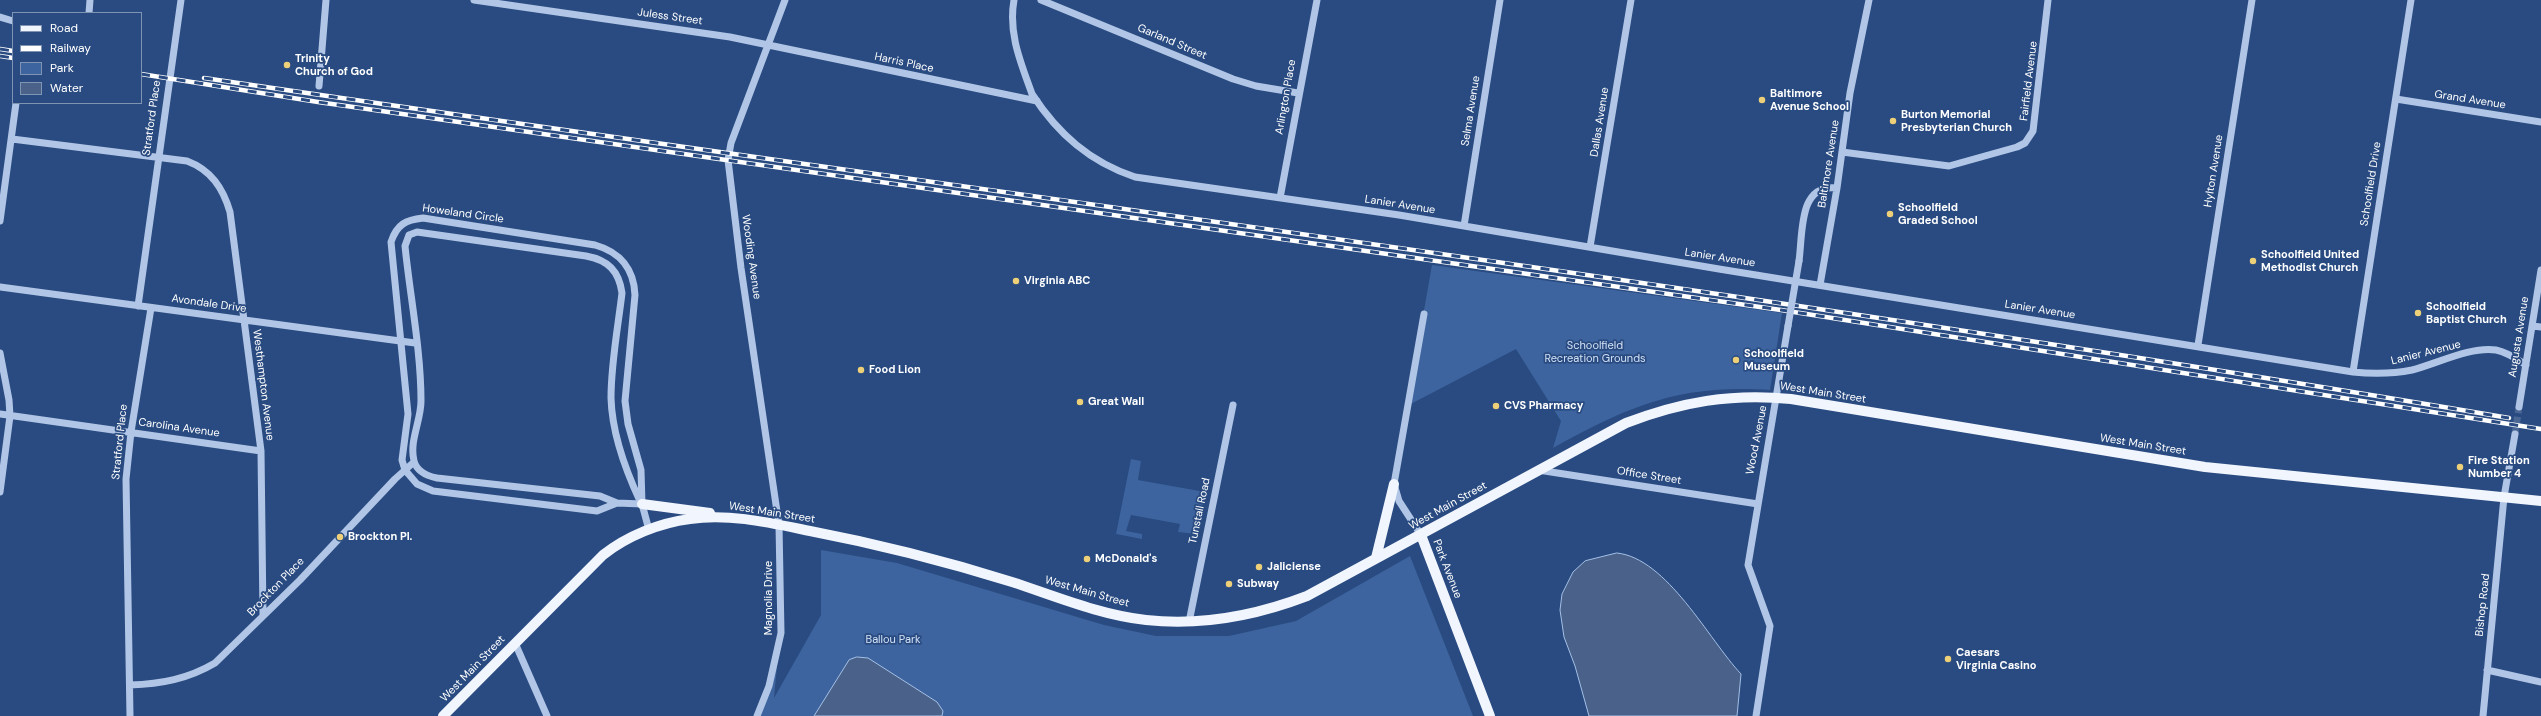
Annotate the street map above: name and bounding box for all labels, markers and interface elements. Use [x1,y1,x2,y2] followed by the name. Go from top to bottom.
[637,6,703,28] street label: Juless Street
[12,12,142,104] legend
[50,20,78,36] text: Road
[1135,21,1209,63] street label: Garland Street
[50,40,91,56] text: Railway
[2018,40,2040,122] street label: Fairfield Avenue
[873,50,935,76] street label: Harris Place
[295,52,373,78] place label: Trinity Church of God
[1273,58,1299,136] street label: Arlington Place
[50,60,74,76] text: Park
[282,60,292,70] marker: Trinity Church of God
[1459,75,1483,147] street label: Selma Avenue
[140,79,164,157] street label: Stratford Place
[50,80,83,96] text: Water
[1588,86,1612,158] street label: Dallas Avenue
[1770,87,1849,113] place label: Baltimore Avenue School
[2433,88,2507,112] street label: Grand Avenue
[1757,95,1767,105] marker: Baltimore Avenue School
[1901,108,2012,134] place label: Burton Memorial Presbyterian Church
[1888,116,1898,126] marker: Burton Memorial Presbyterian Church
[1816,119,1842,209] street label: Baltimore Avenue
[2202,134,2226,208] street label: Hylton Avenue
[2358,141,2384,227] street label: Schoolfield Drive
[1364,193,1436,217] street label: Lanier Avenue
[1898,201,1978,227] place label: Schoolfield Graded School
[421,202,505,226] street label: Howeland Circle
[1885,209,1895,219] marker: Schoolfield Graded School
[739,214,763,300] street label: Wooding Avenue
[1684,246,1756,270] street label: Lanier Avenue
[2261,248,2359,274] place label: Schoolfield United Methodist Church
[2248,256,2258,266] marker: Schoolfield United Methodist Church
[1024,274,1090,288] place label: Virginia ABC
[1011,276,1021,286] marker: Virginia ABC
[171,292,247,316] street label: Avondale Drive
[2506,296,2532,378] street label: Augusta Avenue
[2004,298,2076,322] street label: Lanier Avenue
[2426,300,2507,326] place label: Schoolfield Baptist Church
[2413,308,2423,318] marker: Schoolfield Baptist Church
[250,329,276,441] street label: Westhampton Avenue
[2390,338,2462,368] street label: Lanier Avenue
[1544,339,1646,365] park label: Schoolfield Recreation Grounds
[1744,347,1804,373] place label: Schoolfield Museum
[1731,355,1741,365] marker: Schoolfield Museum
[869,363,921,377] place label: Food Lion
[856,365,866,375] marker: Food Lion
[1779,380,1867,406] street label: West Main Street
[1088,395,1144,409] place label: Great Wall
[1075,397,1085,407] marker: Great Wall
[1504,399,1583,413] place label: CVS Pharmacy
[1491,401,1501,411] marker: CVS Pharmacy
[109,404,131,480] street label: Stratford Place
[1744,404,1770,476] street label: Wood Avenue
[138,416,220,440] street label: Carolina Avenue
[2099,432,2187,458] street label: West Main Street
[2468,454,2530,480] place label: Fire Station Number 4
[2455,462,2465,472] marker: Fire Station Number 4
[1616,464,1682,488] street label: Office Street
[1187,477,1213,545] street label: Tunstall Road
[1407,479,1489,533] street label: West Main Street
[728,500,816,526] street label: West Main Street
[348,530,412,544] place label: Brockton Pl.
[335,532,345,542] marker: Brockton Pl.
[1430,538,1464,600] street label: Park Avenue
[1095,552,1157,566] place label: McDonald's
[1082,554,1092,564] marker: McDonald's
[245,555,307,619] street label: Brockton Place
[1267,560,1321,574] place label: Jaliciense
[762,561,776,635] street label: Magnolia Drive
[1254,562,1264,572] marker: Jaliciense
[2473,573,2493,637] street label: Bishop Road
[1043,574,1131,610] street label: West Main Street
[1237,577,1279,591] place label: Subway
[1224,579,1234,589] marker: Subway
[438,633,508,705] street label: West Main Street
[866,633,920,647] park label: Ballou Park
[1956,646,2036,672] place label: Caesars Virginia Casino
[1943,654,1953,664] marker: Caesars Virginia Casino

